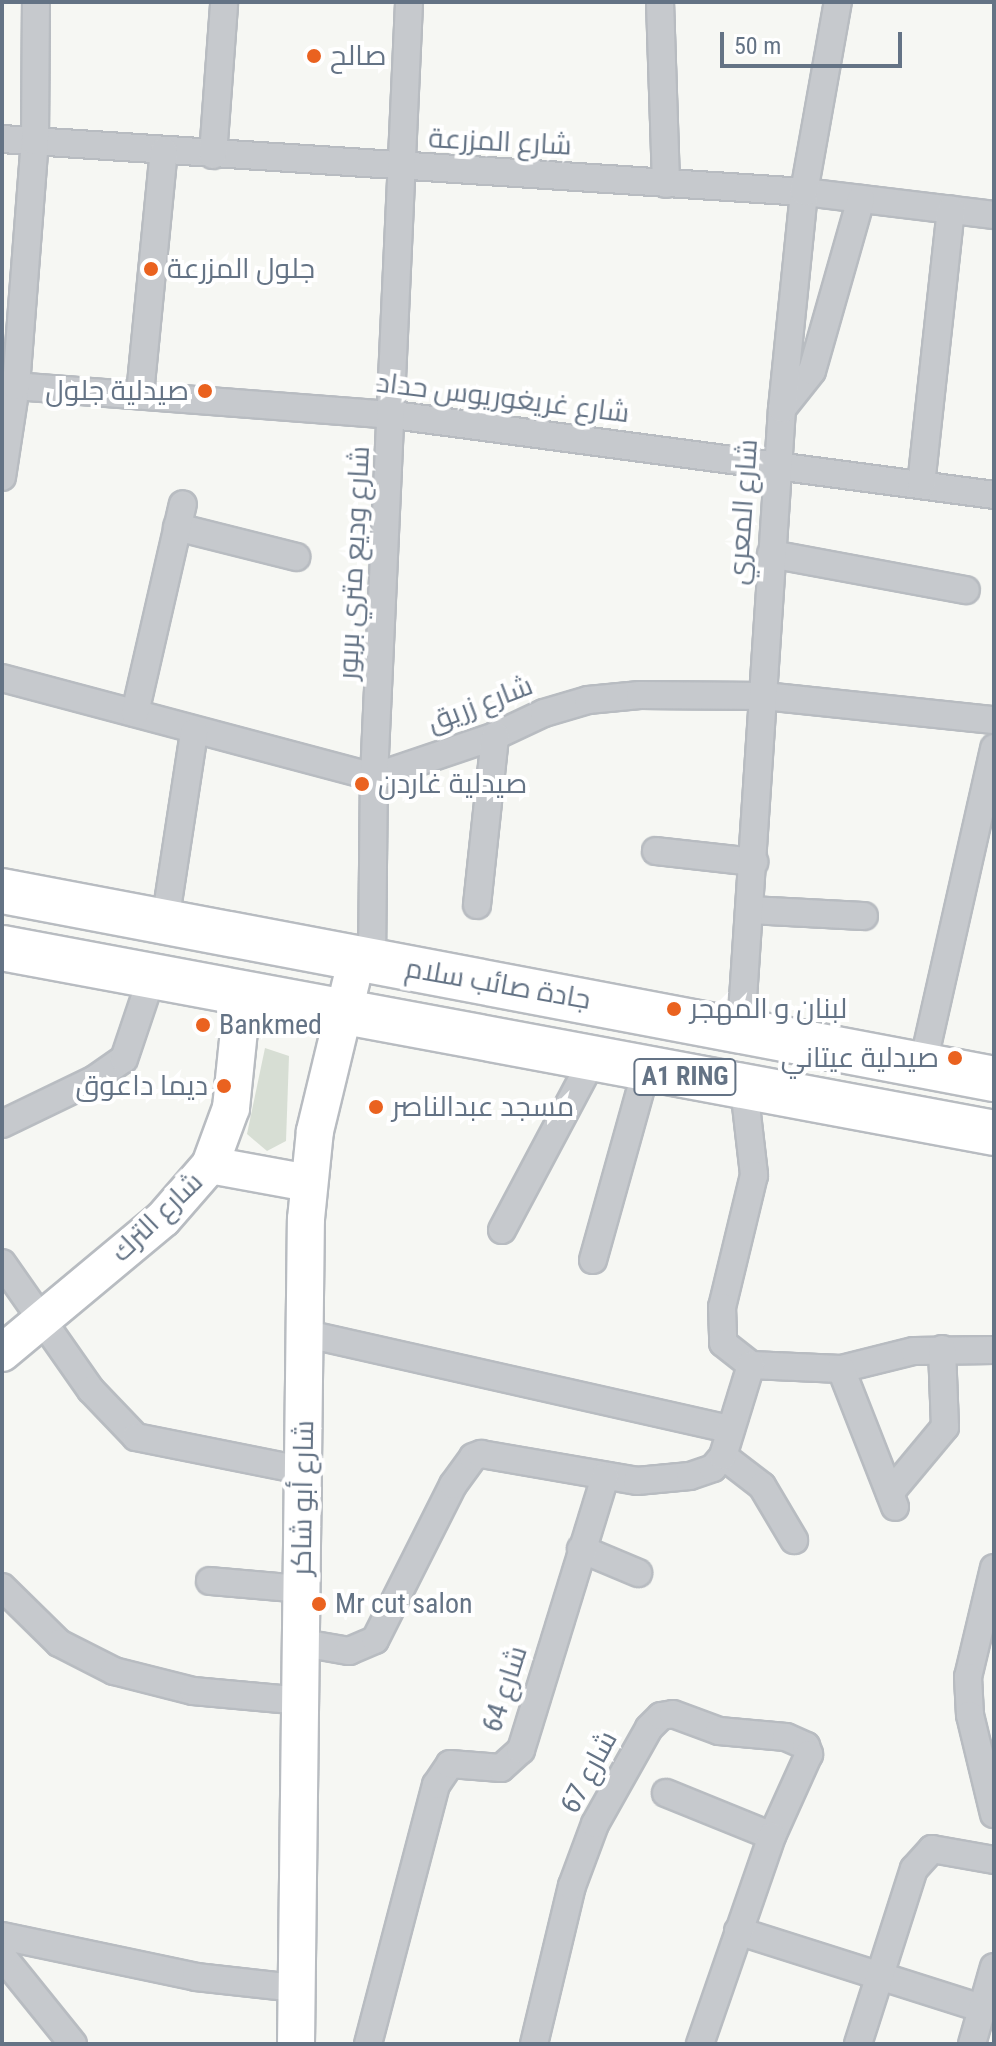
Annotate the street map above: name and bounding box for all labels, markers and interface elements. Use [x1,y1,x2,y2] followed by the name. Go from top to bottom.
[724,16,906,66] scale bar
[734,32,781,60] text: 50 m
[330,39,387,73] place label: صالح
[305,47,323,65] marker: صالح
[428,121,572,163] street label: شارع المزرعة
[167,252,315,286] place label: جلول المزرعة
[142,260,160,278] marker: جلول المزرعة
[375,366,631,430] street label: شارع غريغوريوس حداد
[45,374,189,408] place label: صيدلية جلول
[196,382,214,400] marker: صيدلية جلول
[721,438,765,586] street label: شارع المعري
[331,445,377,681] street label: شارع وديع متري بربور
[423,669,537,739] street label: شارع زريق
[378,767,527,801] place label: صيدلية غاردن
[353,775,371,793] marker: صيدلية غاردن
[403,951,593,1017] street label: جادة صائب سلام
[690,992,847,1026] place label: لبنان و المهجر
[665,1000,683,1018] marker: لبنان و المهجر
[219,1008,322,1042] place label: Bankmed
[194,1016,212,1034] marker: Bankmed
[781,1041,939,1075] place label: صيدلية عيتاني
[946,1049,964,1067] marker: صيدلية عيتاني
[633,1055,737,1099] road number: A1 RING
[75,1069,208,1103] place label: ديما داعوق
[215,1077,233,1095] marker: ديما داعوق
[392,1090,574,1124] place label: مسجد عبدالناصر
[367,1098,385,1116] marker: مسجد عبدالناصر
[104,1165,210,1269] street label: شارع الترك
[285,1420,321,1576] street label: شارع أبو شاكر
[335,1587,473,1621] place label: Mr cut salon
[310,1595,328,1613] marker: Mr cut salon
[475,1642,535,1736] street label: شارع 64
[553,1725,625,1819] street label: شارع 67

